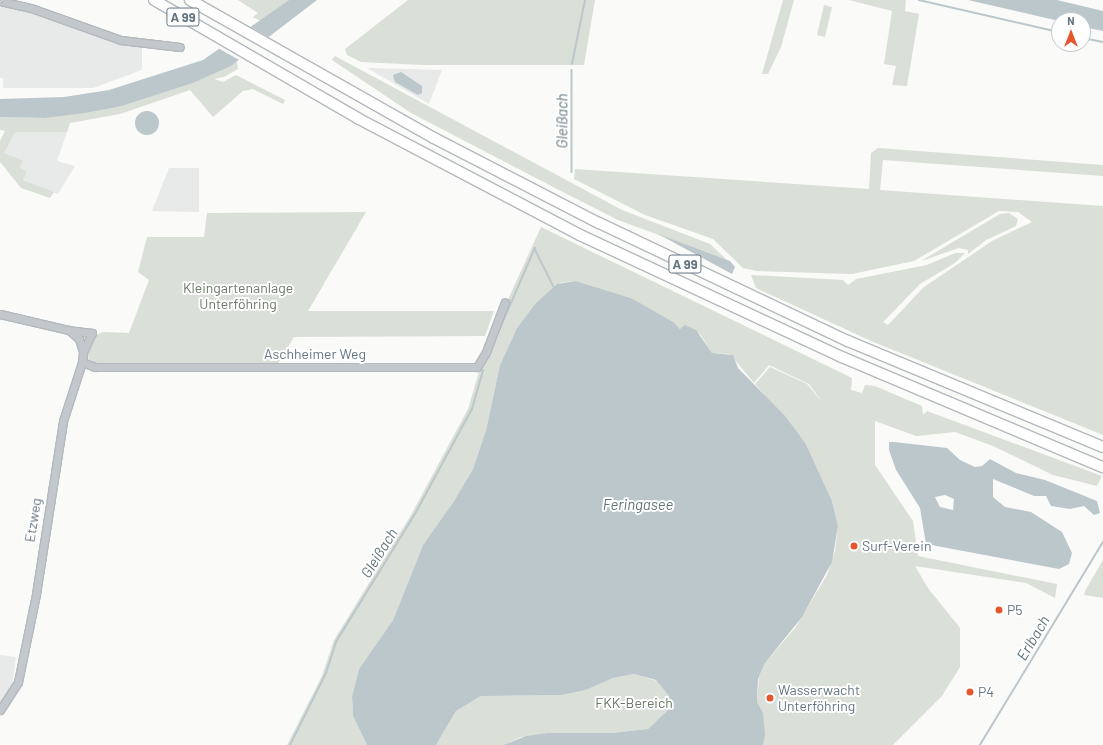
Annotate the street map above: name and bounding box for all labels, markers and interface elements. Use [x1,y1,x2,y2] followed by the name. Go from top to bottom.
[166,6,200,28] road number: A 99
[1051,12,1091,52] north arrow
[1067,14,1075,27] text: N
[553,94,571,148] water label: Gleißach
[668,253,702,275] road number: A 99
[183,280,293,312] park label: Kleingartenanlage Unterföhring
[264,346,366,362] street label: Aschheimer Weg
[603,496,673,514] water label: Feringasee
[21,497,45,543] street label: Etzweg
[357,525,401,581] water label: Gleißach
[862,538,931,554] place label: Surf-Verein
[849,541,859,551] marker: Surf-Verein
[1007,602,1022,618] place label: P5
[994,605,1004,615] marker: P5
[1013,612,1053,664] water label: Erlbach
[778,682,860,714] place label: Wasserwacht Unterföhring
[978,684,994,700] place label: P4
[965,687,975,697] marker: P4
[765,693,775,703] marker: Wasserwacht Unterföhring
[595,695,673,711] park label: FKK-Bereich

